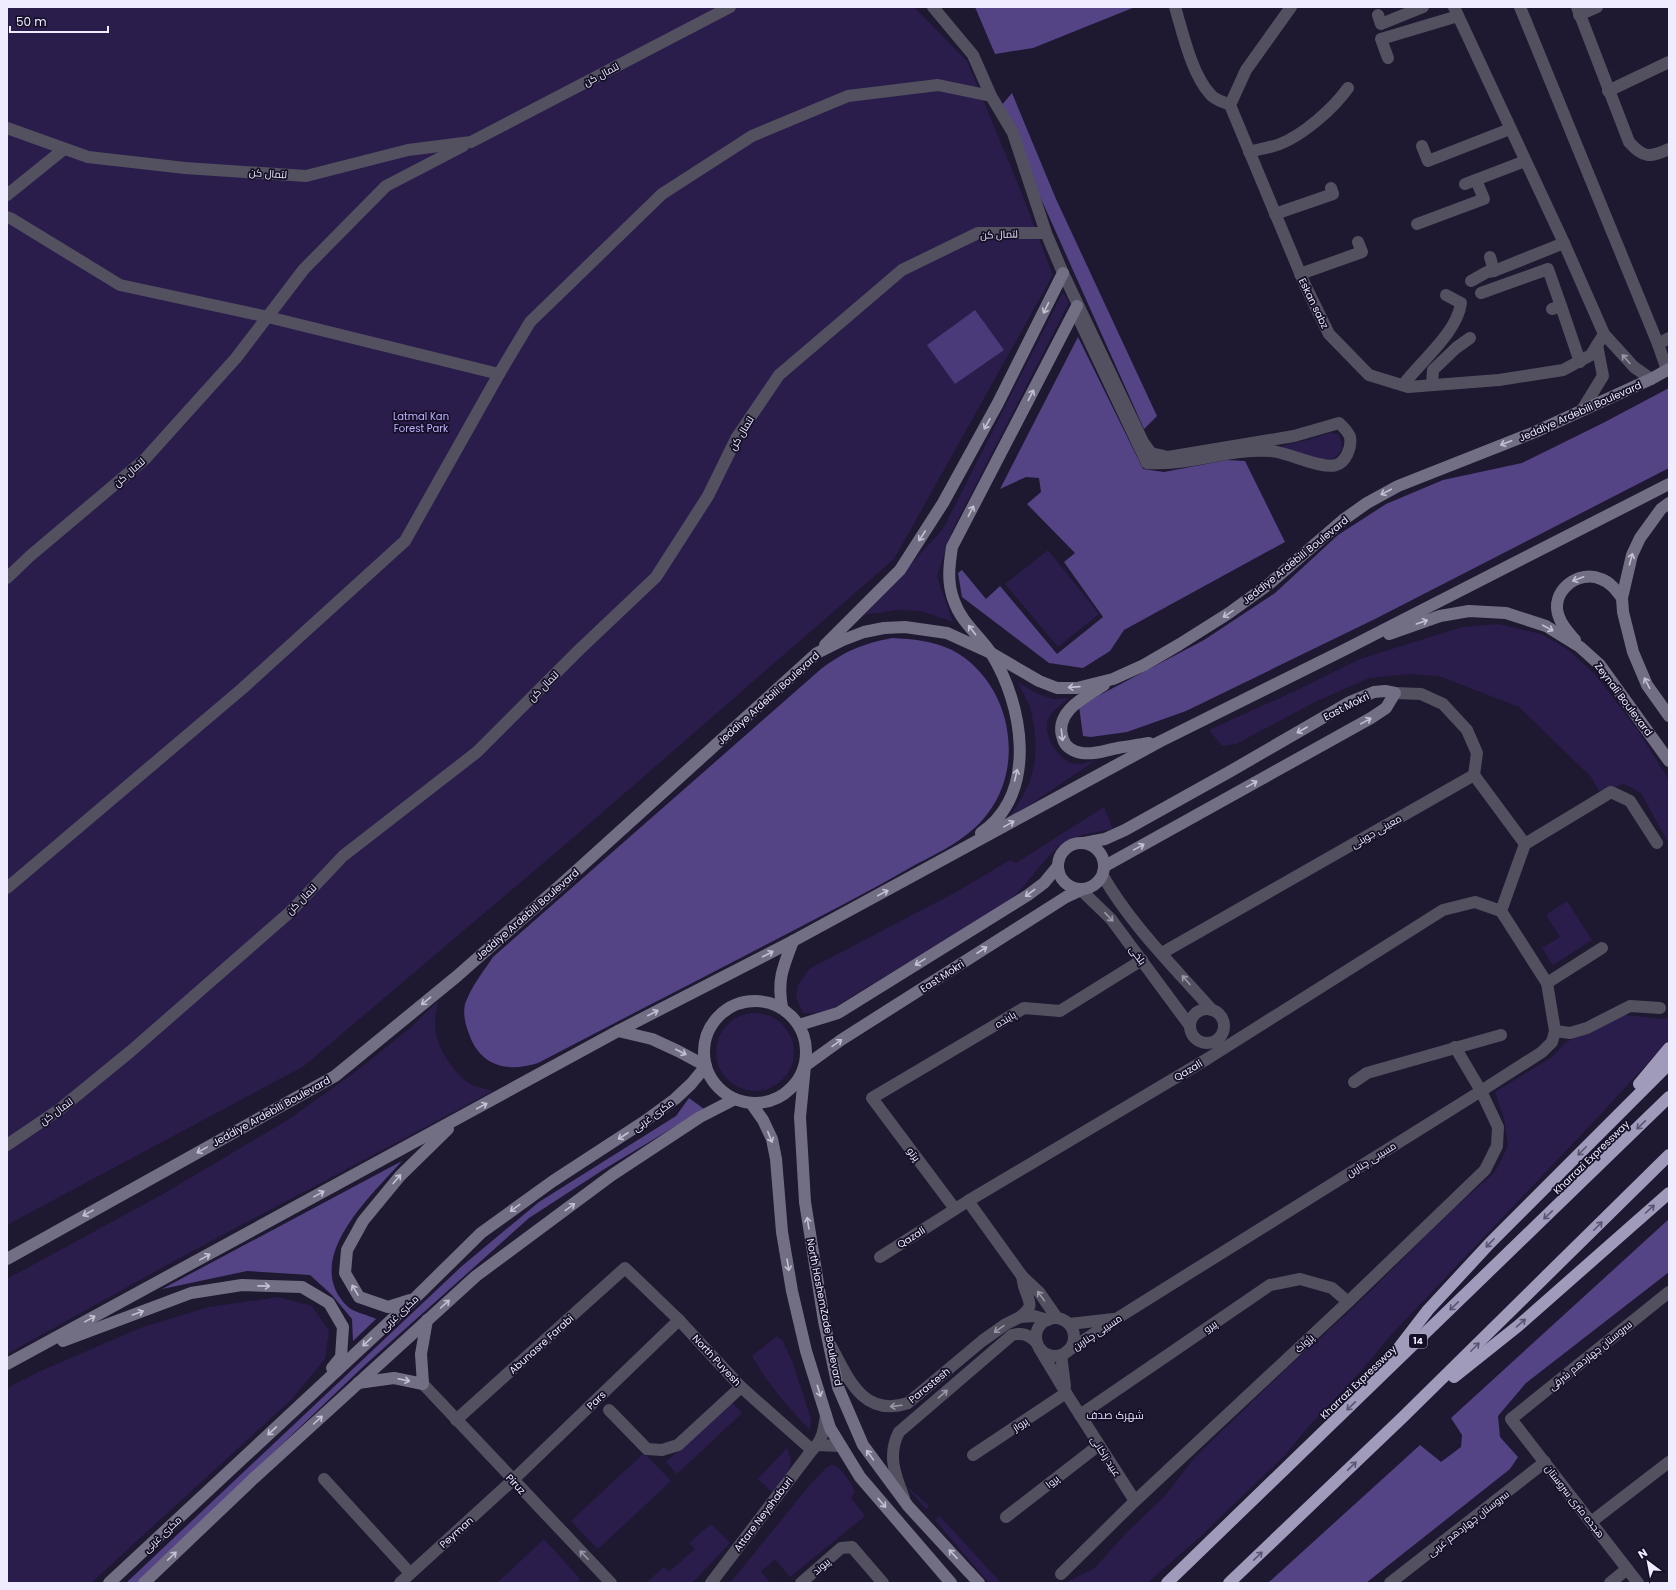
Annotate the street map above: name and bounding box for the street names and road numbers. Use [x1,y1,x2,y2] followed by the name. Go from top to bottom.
[581,59,622,90] street label: لتمال کن
[249,165,287,182] street label: لتمال کن
[980,226,1018,243] street label: لتمال کن
[1295,275,1332,331] street label: Eskan sabz
[1517,378,1644,445] street label: Jeddiye Ardebili Boulevard
[725,413,758,453] street label: لتمال کن
[110,454,149,490] street label: لتمال کن
[1239,513,1352,608] street label: Jeddiye Ardebili Boulevard
[714,648,823,748] street label: Jeddiye Ardebili Boulevard
[1591,659,1656,739] street label: Zeynali Boulevard
[525,668,562,705] street label: لتمال کن
[1321,688,1372,724] street label: East Mokri
[1348,811,1404,852] street label: معینی جوینی
[472,865,582,964] street label: Jeddiye Ardebili Boulevard
[283,881,320,918] street label: لتمال کن
[1125,943,1150,968] street label: بلخی
[917,957,967,996] street label: East Mokri
[992,1007,1019,1032] street label: پاینده
[1171,1056,1205,1085] street label: Qazali
[210,1073,333,1150] street label: Jeddiye Ardebili Boulevard
[37,1094,76,1129] street label: لتمال کن
[629,1095,677,1136] street label: مکری غربی
[1550,1117,1633,1198] street label: Kharrazi Expressway
[1343,1138,1399,1181] street label: مسیبی چناربن
[903,1144,924,1165] street label: پرتو
[894,1223,928,1252] street label: Qazali
[803,1237,846,1387] street label: North HashemZade Boulevard
[377,1291,422,1335] street label: مکری غربی
[506,1311,577,1378] street label: Abunasre Farabi
[1070,1311,1125,1354] street label: مسیبی چناربن
[1200,1316,1221,1337] street label: پیرو
[1545,1317,1635,1394] street label: سروستان چهاردهم شرقی
[1291,1330,1318,1356] street label: پژواک
[689,1331,744,1389] street label: North Puyesh
[1409,1334,1427,1348] road number: 14
[1317,1342,1400,1423] street label: Kharrazi Expressway
[905,1364,953,1407] street label: Parastesh
[583,1387,609,1413] street label: Pars
[1008,1413,1032,1436] street label: پرواز
[1087,1433,1124,1480] street label: عبید زاکانی
[1541,1462,1608,1541] street label: هجده متری سروستان
[502,1471,529,1498] street label: Piruz
[1042,1471,1063,1492] street label: پروا
[730,1474,796,1555] street label: Attare Neyshaburi
[1424,1487,1512,1560] street label: سروستان چهاردهم غربی
[140,1512,185,1556] street label: مکری غربی
[436,1513,477,1552] street label: Peyman
[809,1554,834,1578] street label: پیوند

